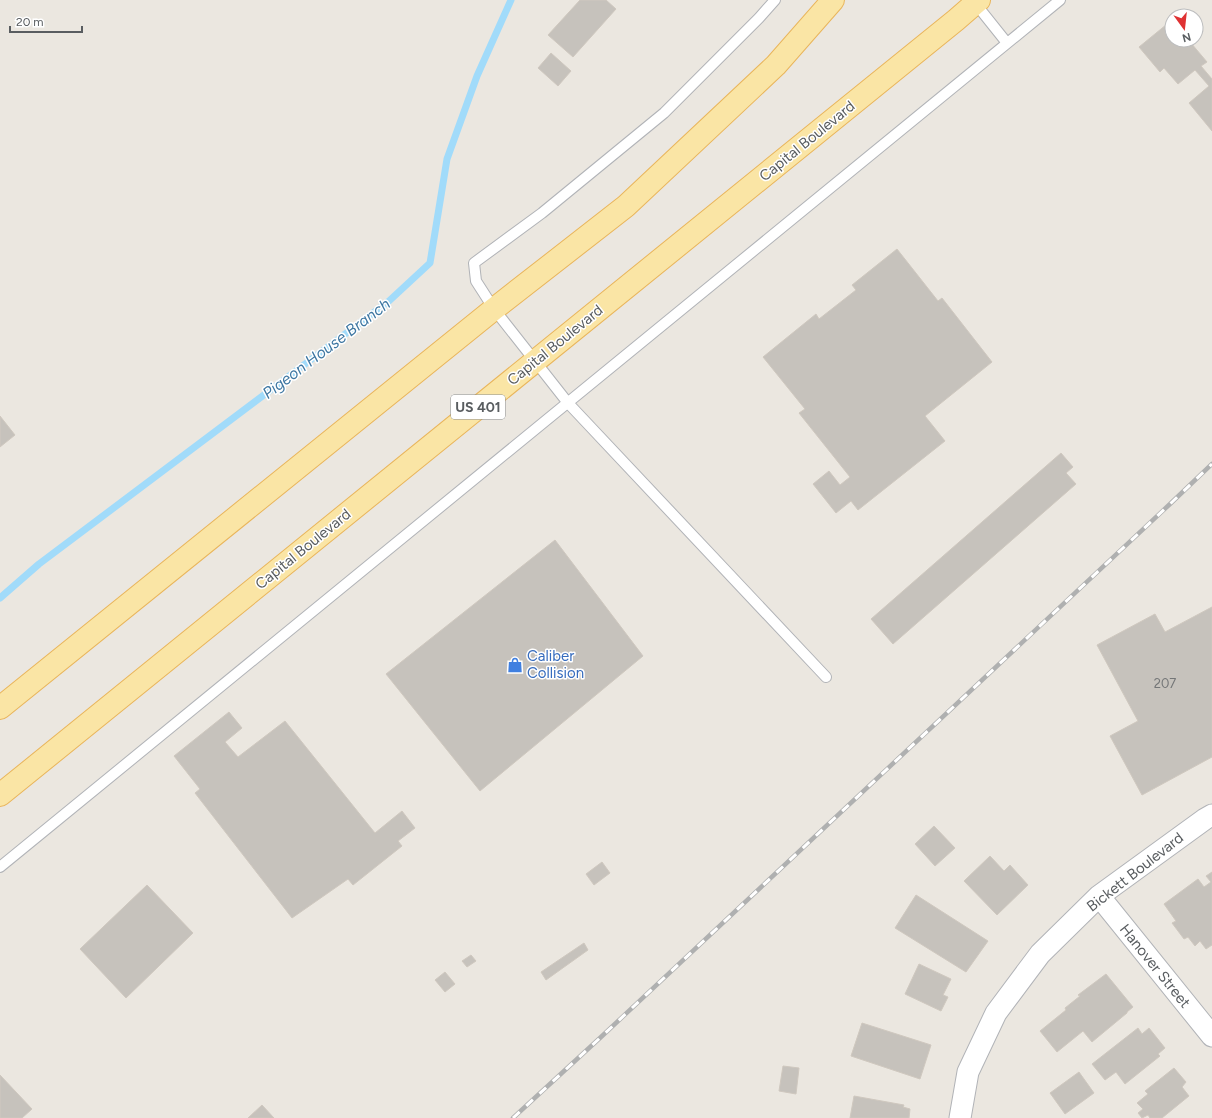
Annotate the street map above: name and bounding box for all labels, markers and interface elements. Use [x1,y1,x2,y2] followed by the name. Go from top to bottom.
[10,8,82,34] scale bar
[1164,8,1204,48] north arrow
[16,15,44,29] text: 20 m
[1181,30,1192,45] text: N
[756,97,858,185] street label: Capital Boulevard
[259,294,394,403] water label: Pigeon House Branch
[504,301,606,389] street label: Capital Boulevard
[451,395,505,419] road number: US 401
[252,505,354,593] street label: Capital Boulevard
[527,647,584,682] place label: Caliber Collision
[506,656,524,674] shop icon: Caliber Collision
[1154,676,1176,691] house number: 207
[1083,829,1187,915] street label: Bickett Boulevard
[1116,921,1194,1012] street label: Hanover Street

